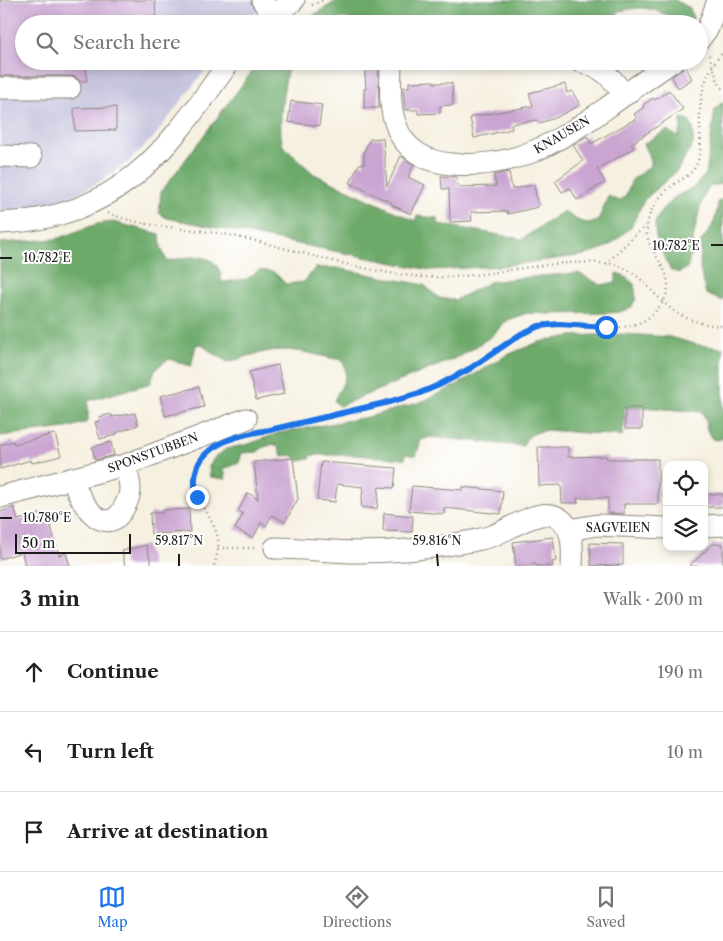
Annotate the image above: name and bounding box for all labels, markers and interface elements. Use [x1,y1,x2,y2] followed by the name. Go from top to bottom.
[15,15,708,70] search box
[33,29,61,57] icon: search
[73,31,181,54] text: Search here
[531,112,592,157] street label: KNAUSEN
[652,238,700,253] text: 10.782°E
[23,250,71,265] text: 10.782°E
[595,316,618,339] route start
[106,429,200,476] street label: SPONSTUBBEN
[663,461,708,551] map controls
[663,461,708,506] button: locate
[186,486,209,509] route end
[663,506,708,551] button: layers
[23,510,71,525] text: 10.780°E
[586,520,650,535] street label: SAGVEIEN
[15,531,131,554] scale bar
[155,533,203,548] text: 59.817°N
[412,533,462,548] text: 59.816°N
[22,534,55,552] text: 50 m
[20,586,80,611] text: 3 min
[603,589,703,609] text: Walk · 200 m
[20,658,48,686] icon: ahead
[67,660,159,683] text: Continue
[658,662,703,682] text: 190 m
[20,738,48,766] icon: left
[67,740,154,763] text: Turn left
[667,742,703,762] text: 10 m
[20,818,48,846] icon: arrive
[67,820,268,843] text: Arrive at destination
[97,883,128,931] tab: Map
[322,883,392,931] tab: Directions
[587,883,625,931] tab: Saved

